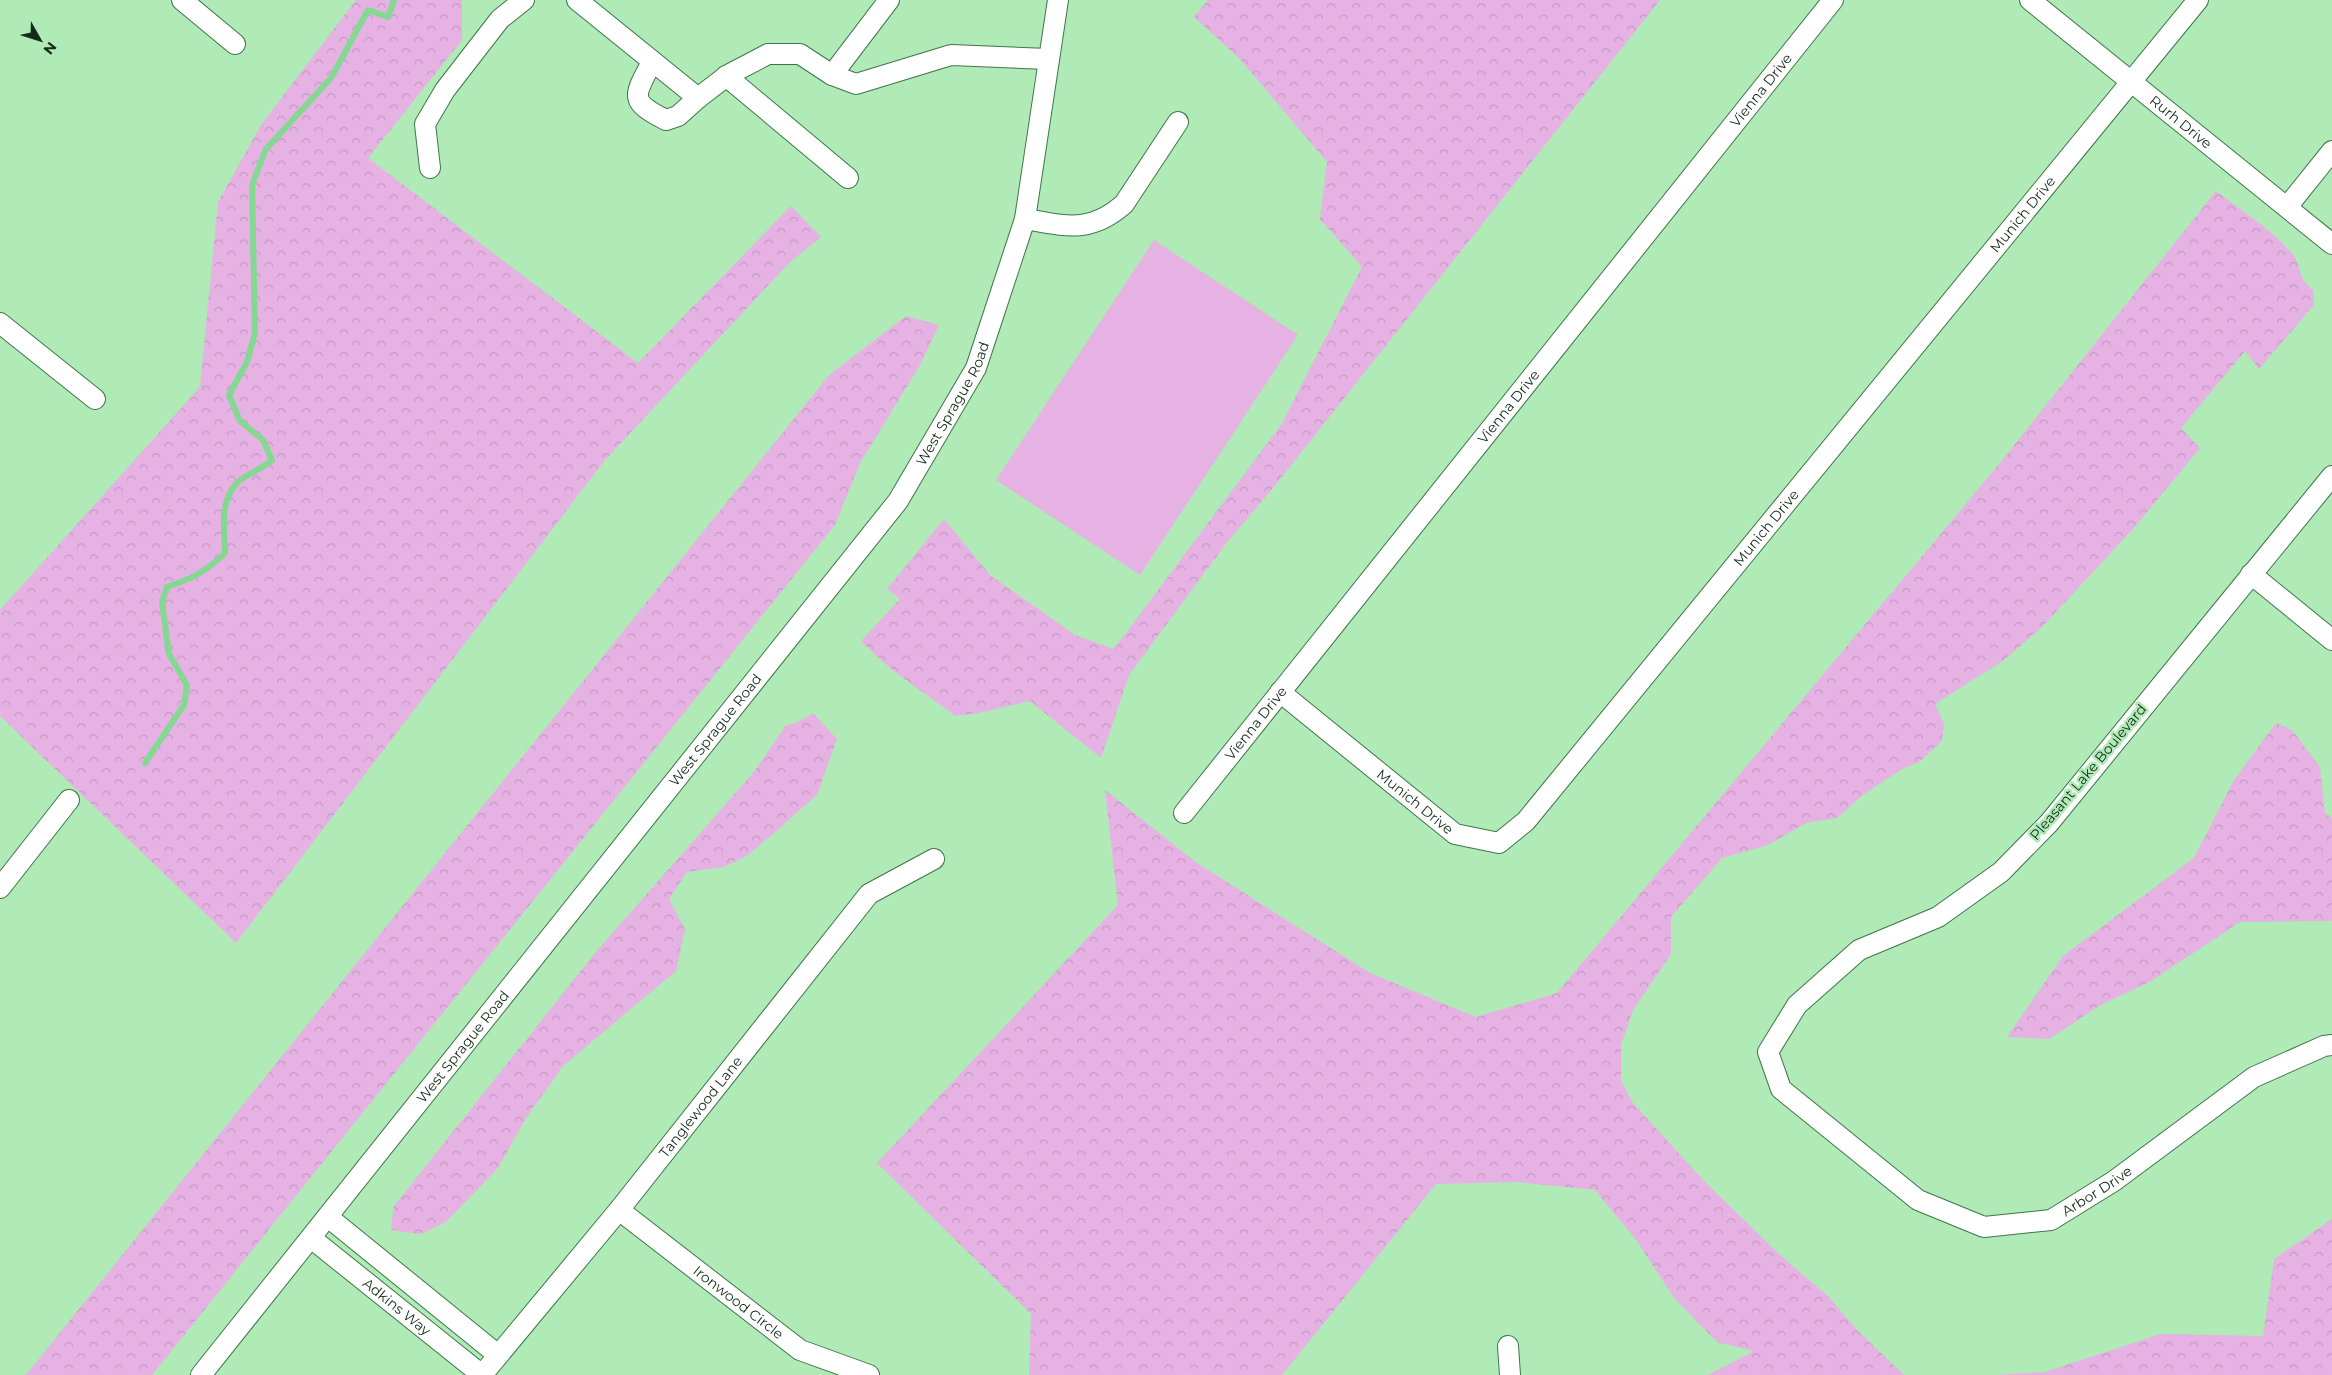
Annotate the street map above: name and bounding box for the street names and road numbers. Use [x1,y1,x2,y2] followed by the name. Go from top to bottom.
[1726,50,1796,131] street label: Vienna Drive
[2146,91,2216,152] street label: Rurh Drive
[1986,172,2059,256] street label: Munich Drive
[912,339,993,469] street label: West Sprague Road
[1473,366,1543,447] street label: Vienna Drive
[1729,486,1803,570] street label: Munich Drive
[665,670,766,790] street label: West Sprague Road
[1221,683,1291,764] street label: Vienna Drive
[2026,700,2150,844] street label: Pleasant Lake Boulevard
[1373,765,1457,838] street label: Munich Drive
[413,987,513,1106] street label: West Sprague Road
[655,1052,746,1161] street label: Tanglewood Lane
[2058,1162,2136,1220] street label: Arbor Drive
[690,1262,787,1343] street label: Ironwood Circle
[359,1274,435,1340] street label: Adkins Way

